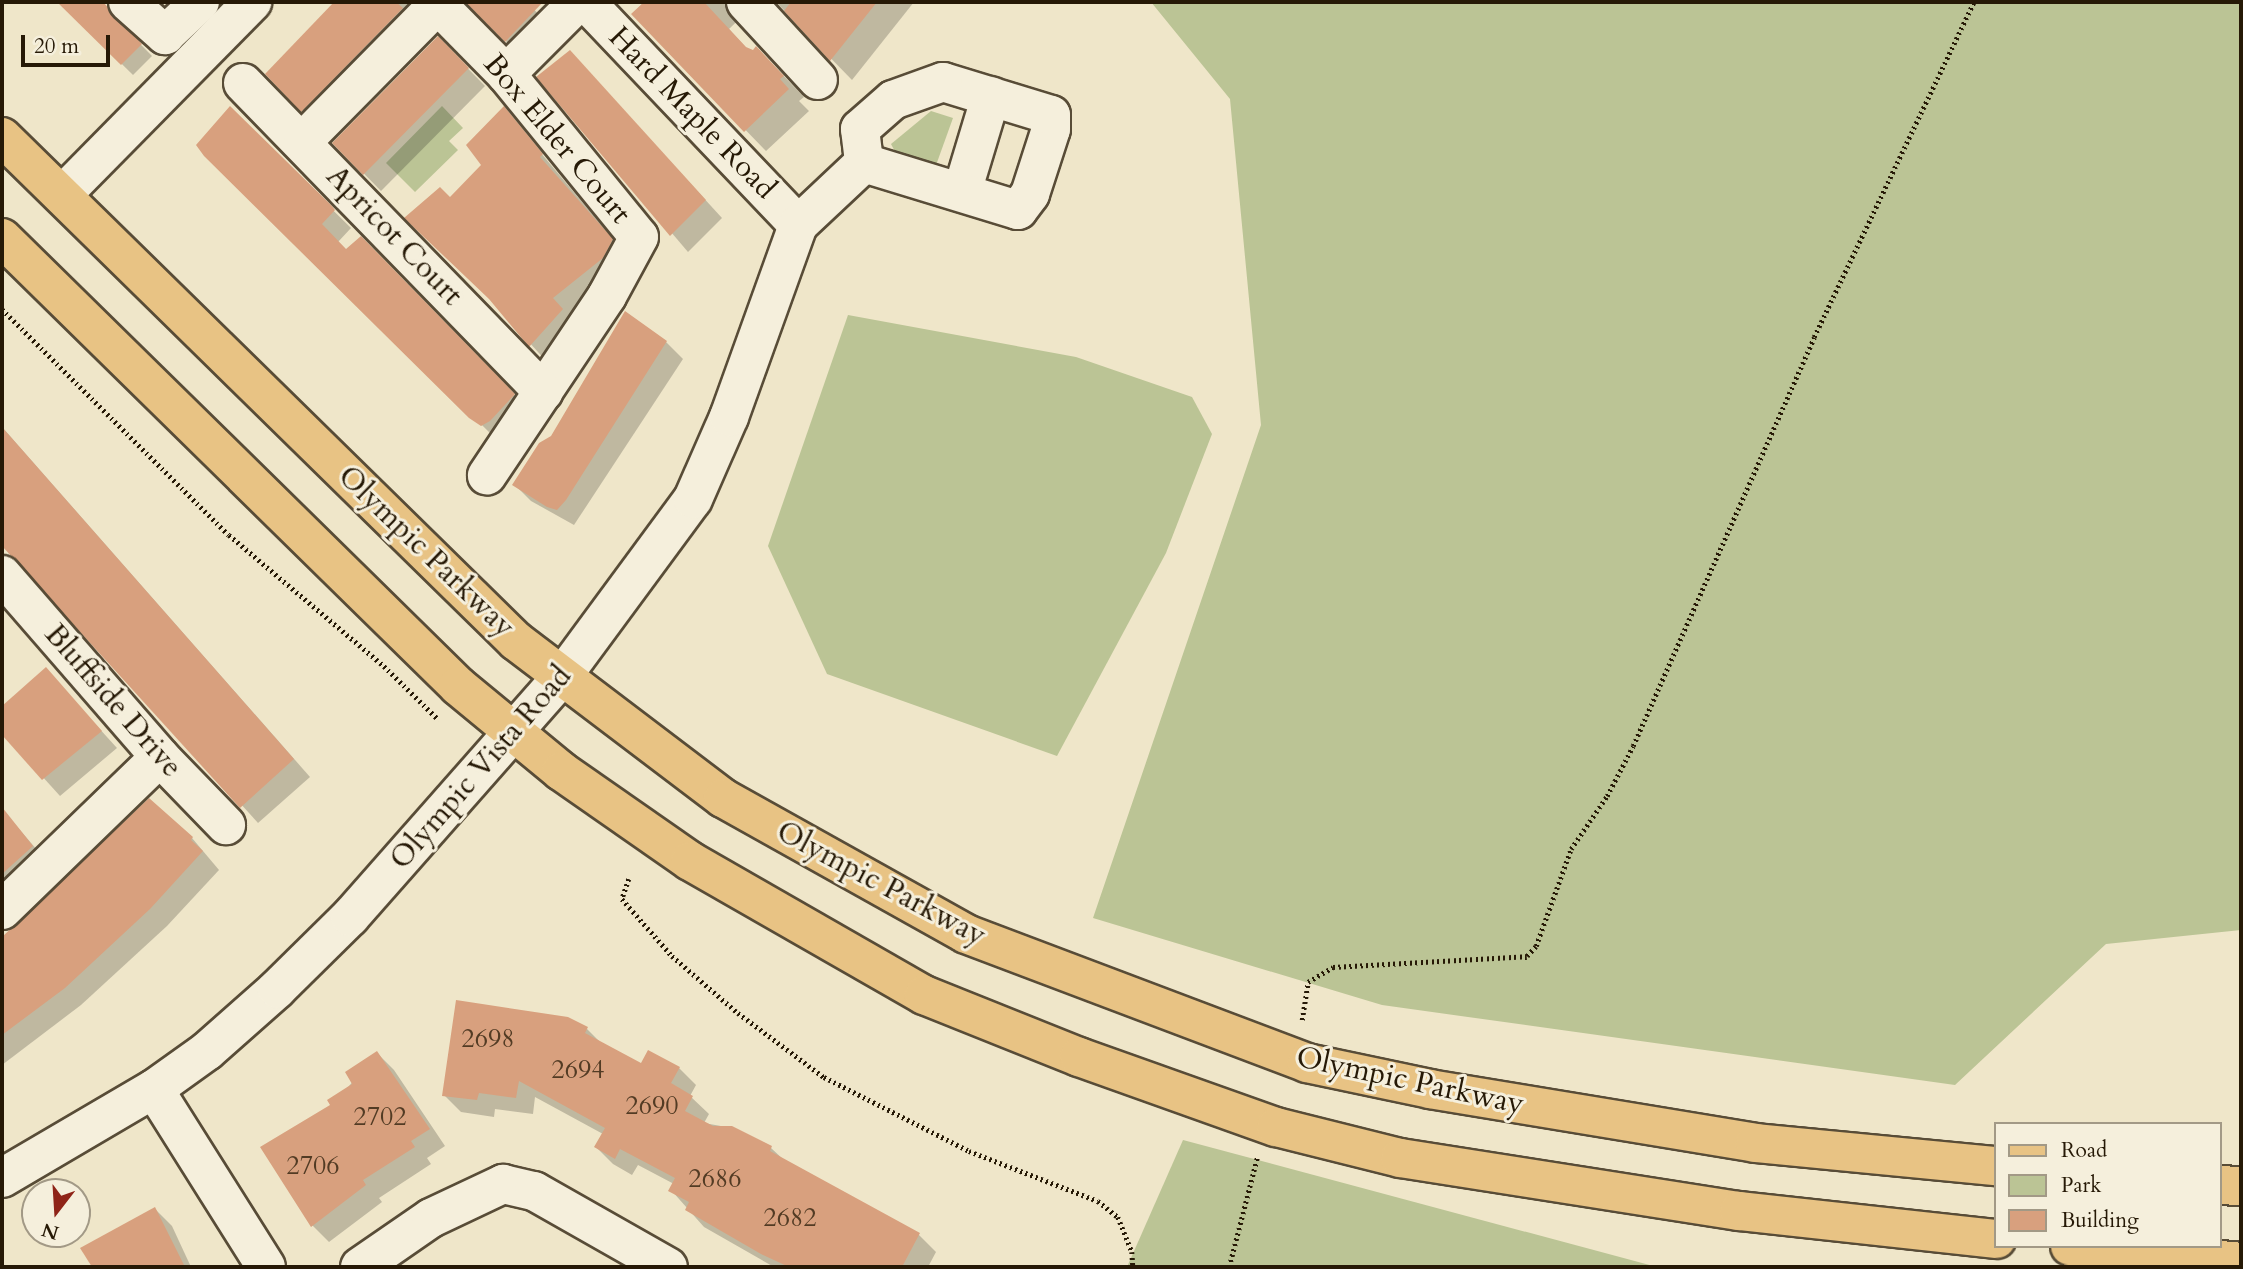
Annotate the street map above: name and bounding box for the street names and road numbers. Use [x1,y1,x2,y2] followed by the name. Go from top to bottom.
[601,19,783,207] street label: Hard Maple Road
[476,47,638,231] street label: Box Elder Court
[318,159,470,313] street label: Apricot Court
[330,459,522,645] street label: Olympic Parkway
[37,617,189,785] street label: Bluffside Drive
[383,659,579,877] street label: Olympic Vista Road
[770,814,992,954] street label: Olympic Parkway
[1293,1039,1527,1123] street label: Olympic Parkway

